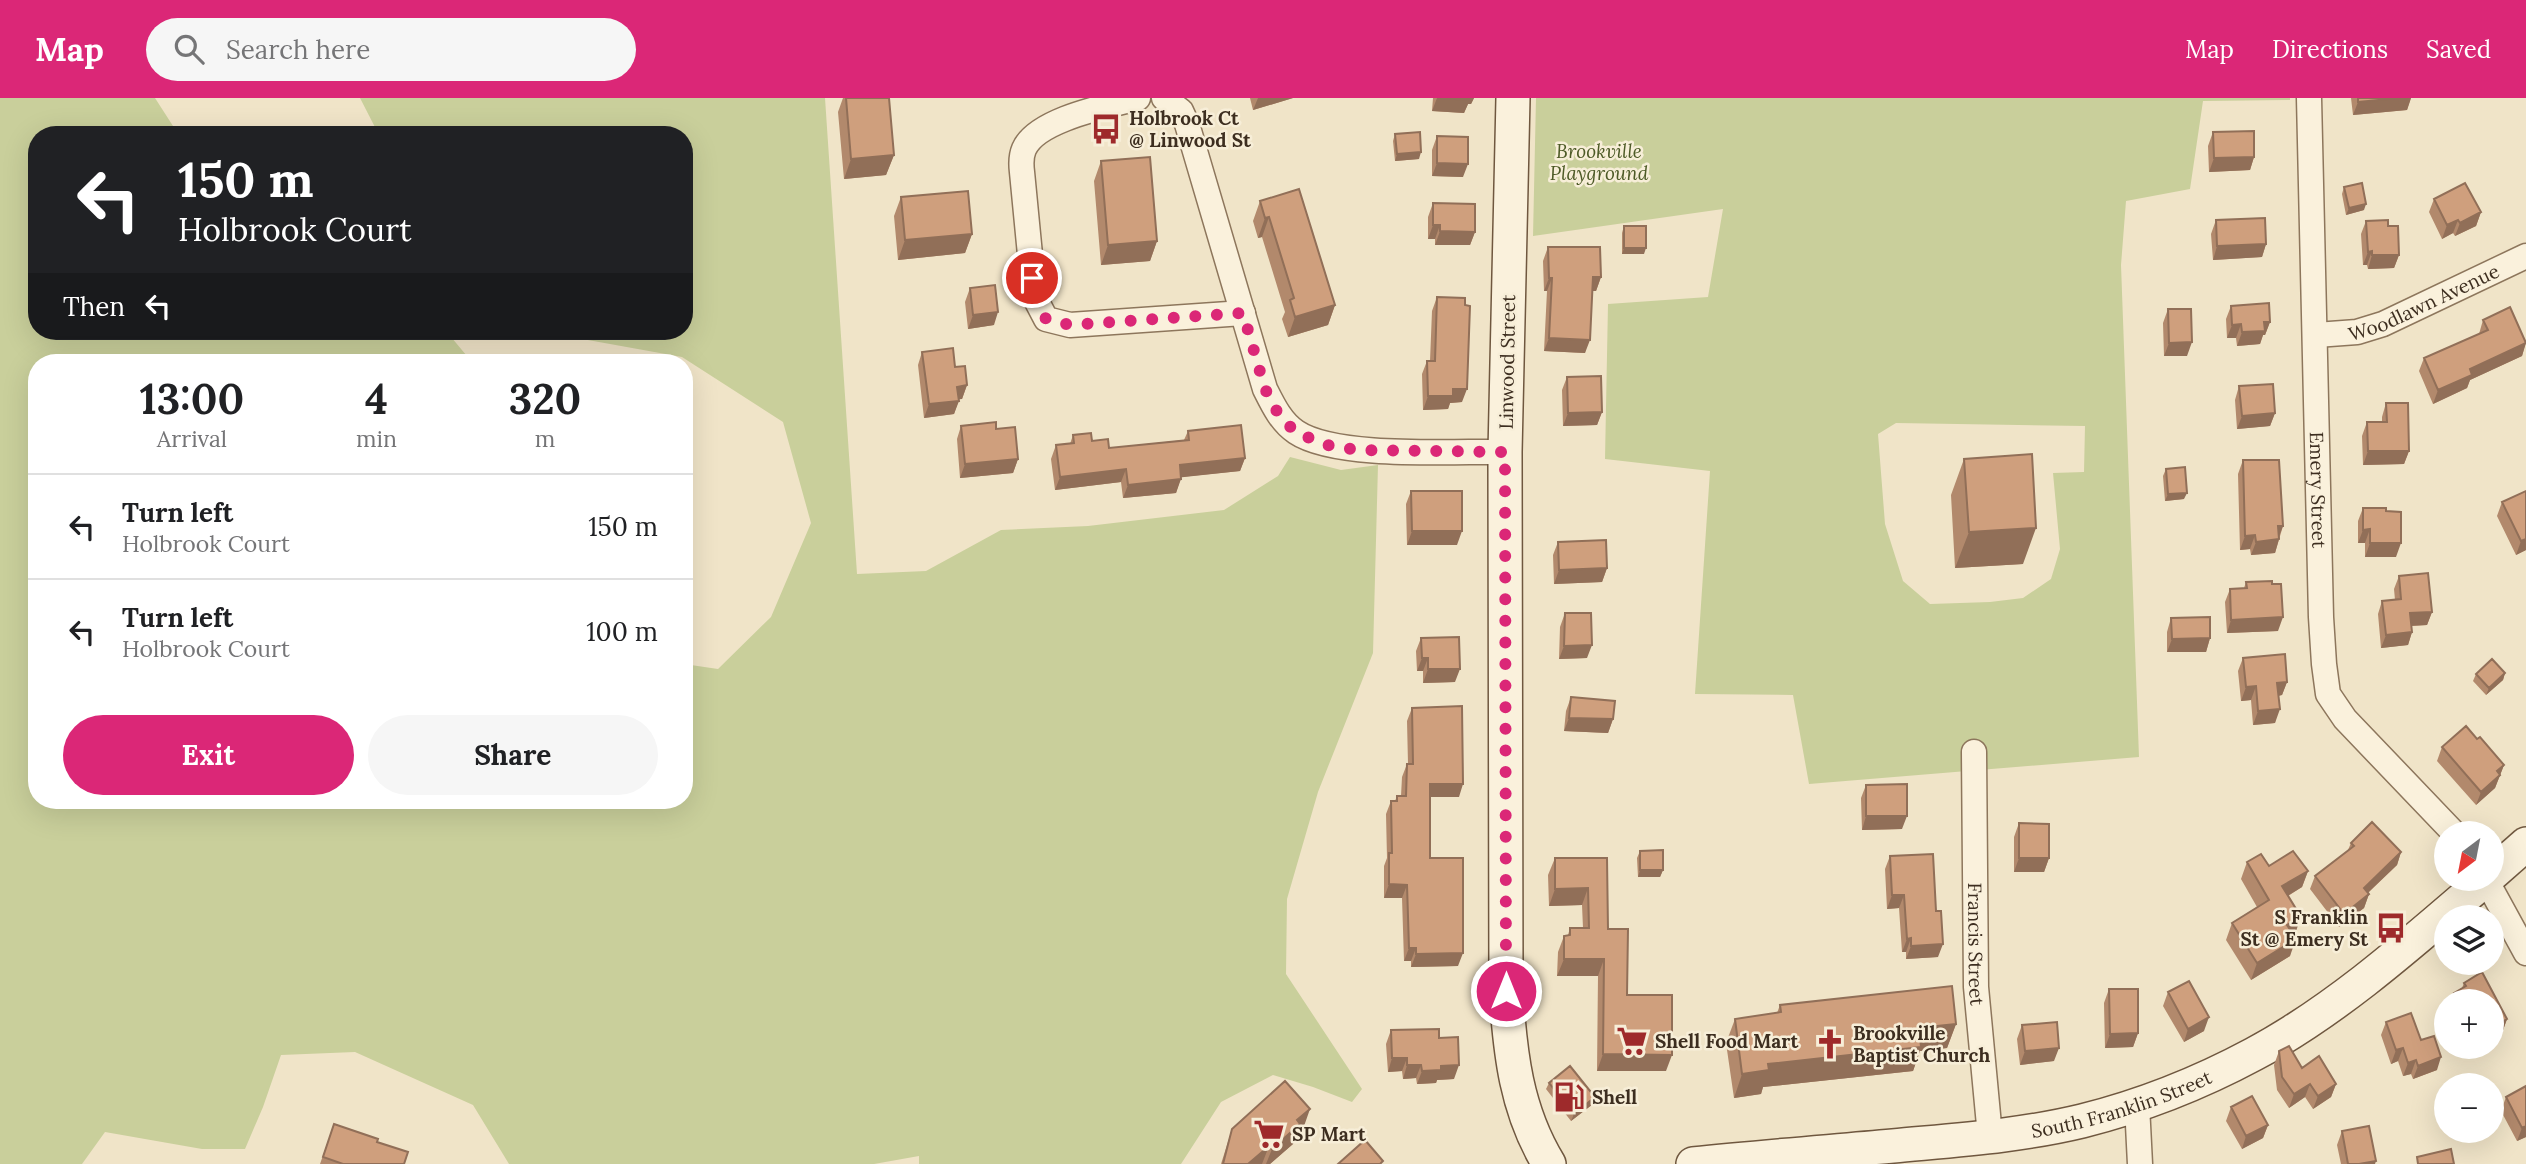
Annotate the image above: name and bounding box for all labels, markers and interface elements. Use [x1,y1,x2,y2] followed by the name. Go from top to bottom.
[146,18,636,81] search box
[35,28,104,70] text: Map
[170,30,208,68] icon: search
[226,33,370,66] text: Search here
[2185,34,2234,65] text: Map
[2272,34,2388,65] text: Directions
[2426,34,2491,65] text: Saved
[1129,106,1252,152] place label: Holbrook Ct @ Linwood St
[1089,112,1123,146] bus stop icon: Holbrook Ct @ Linwood St
[1550,139,1649,185] park label: Brookville Playground
[178,148,314,210] text: 150 m
[63,154,154,245] icon: left
[178,209,412,250] text: Holbrook Court
[1002,248,1062,308] pin
[1013,259,1051,297] icon: arrive
[2345,259,2503,346] street label: Woodlawn Avenue
[139,287,177,325] icon: left
[63,290,125,323] text: Then
[1494,294,1520,430] street label: Linwood Street
[140,372,244,426] text: 13:00
[365,372,388,426] text: 4
[509,372,581,426] text: 320
[157,424,227,453] text: Arrival
[356,424,397,453] text: min
[535,424,555,453] text: m
[2305,431,2331,549] street label: Emery Street
[122,496,233,529] text: Turn left
[63,508,101,546] icon: left
[588,510,658,543] text: 150 m
[122,529,290,558] text: Holbrook Court
[122,601,233,634] text: Turn left
[63,613,101,651] icon: left
[586,615,658,648] text: 100 m
[122,634,290,663] text: Holbrook Court
[63,715,354,795] button: Exit
[368,715,658,795] button: Share
[2434,821,2504,891] north arrow
[2434,821,2504,1143] map controls
[1963,882,1990,1007] street label: Francis Street
[2240,905,2369,951] place label: S Franklin St @ Emery St
[2434,905,2504,975] button: layers
[2374,911,2408,945] bus stop icon: S Franklin St @ Emery St
[1469,954,1543,1028] position arrow
[2434,989,2504,1059] button: +
[1853,1021,1990,1067] place label: Brookville Baptist Church
[1615,1024,1649,1058] supermarket icon: Shell Food Mart
[1813,1027,1847,1061] church icon: Brookville Baptist Church
[1655,1029,1799,1053] place label: Shell Food Mart
[2029,1065,2216,1143] street label: South Franklin Street
[2434,1073,2504,1143] button: −
[1552,1080,1586,1114] fuel station icon: Shell
[1592,1085,1637,1109] place label: Shell
[1252,1117,1286,1151] supermarket icon: SP Mart
[1292,1122,1367,1146] place label: SP Mart

